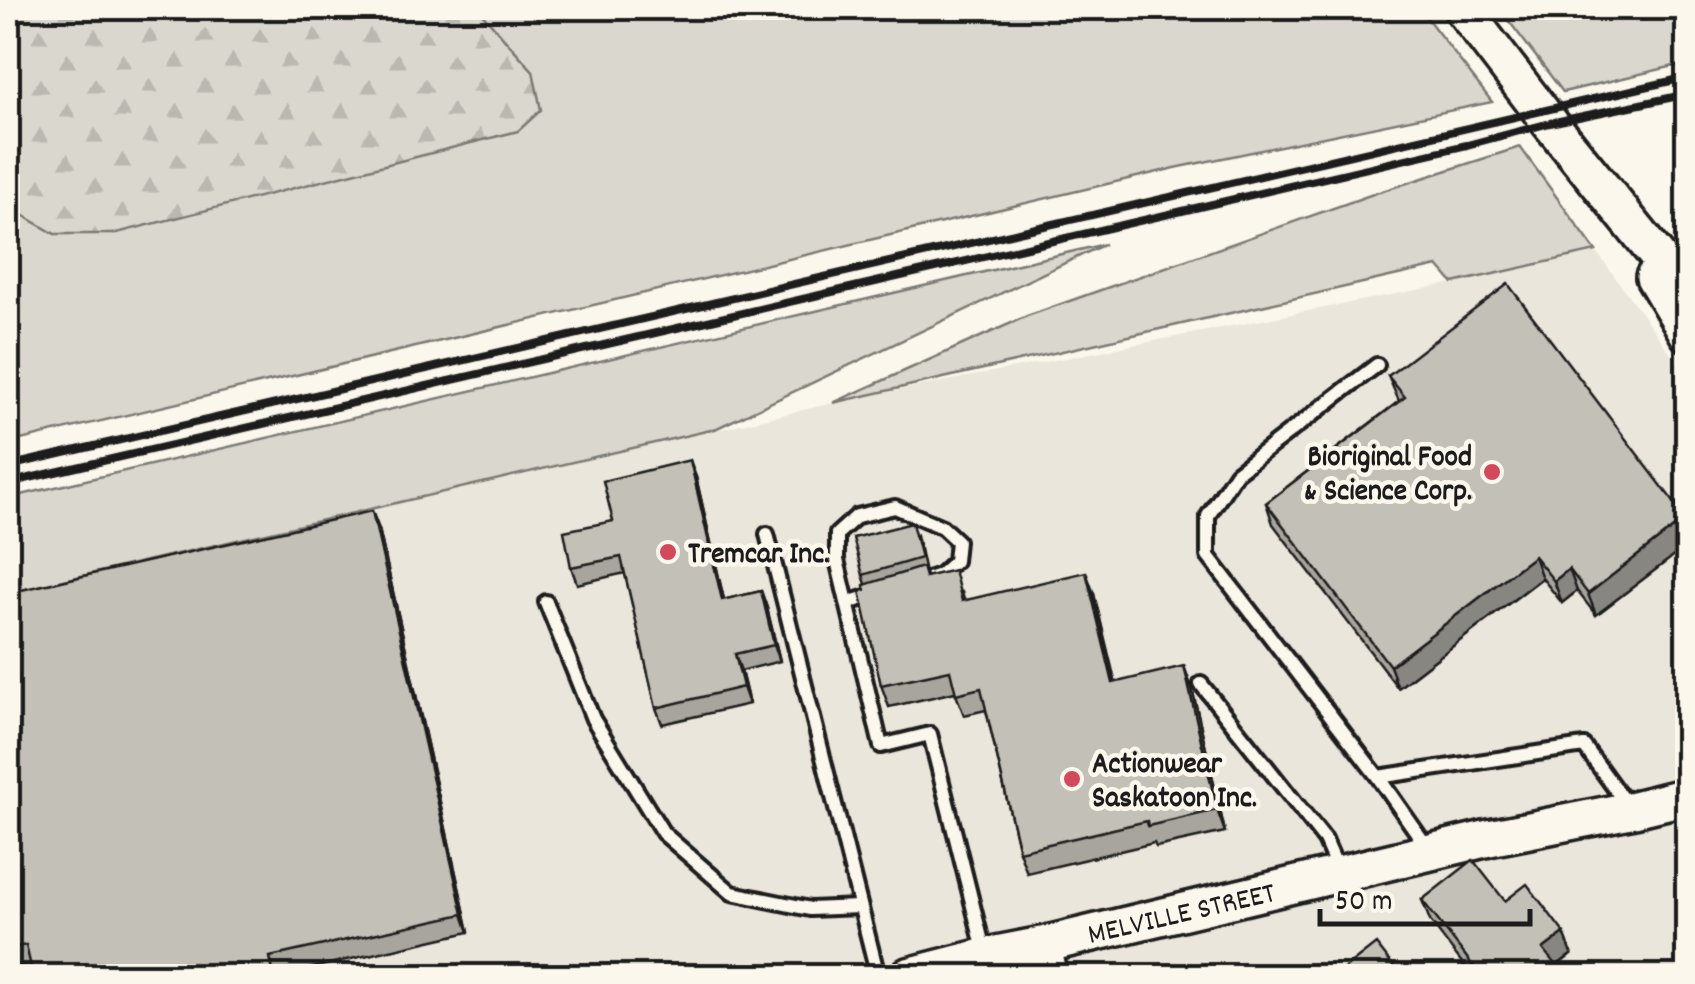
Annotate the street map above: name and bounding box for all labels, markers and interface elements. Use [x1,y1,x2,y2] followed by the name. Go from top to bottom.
[1304,438,1472,515] place label: Bioriginal Food & Science Corp.
[1481,461,1503,483] marker: Bioriginal Food & Science Corp.
[688,535,829,578] place label: Tremcar Inc.
[657,541,679,563] marker: Tremcar Inc.
[1092,745,1257,822] place label: Actionwear Saskatoon Inc.
[1061,768,1083,790] marker: Actionwear Saskatoon Inc.
[1320,864,1530,926] scale bar
[1084,874,1280,959] street label: MELVILLE STREET
[1335,882,1393,925] text: 50 m

